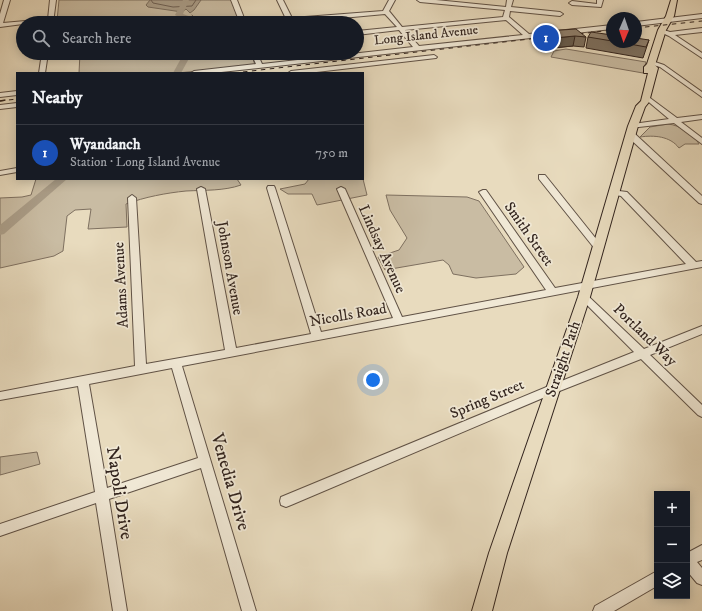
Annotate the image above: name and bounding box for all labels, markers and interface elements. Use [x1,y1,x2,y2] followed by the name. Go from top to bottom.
[606,12,642,48] north arrow
[16,16,364,60] search box
[373,22,479,48] street label: Long Island Avenue
[533,23,559,53] pin: 1
[30,27,52,49] icon: search
[62,29,131,48] text: Search here
[32,87,82,109] text: Nearby
[70,135,141,154] text: Wyandanch
[43,145,47,161] text: 1
[315,145,348,161] text: 750 m
[70,154,220,170] text: Station · Long Island Avenue
[500,198,558,270] street label: Smith Street
[354,202,410,296] street label: Lindsay Avenue
[212,217,248,317] street label: Johnson Avenue
[109,241,133,329] street label: Adams Avenue
[308,299,388,331] street label: Nicolls Road
[609,300,682,371] street label: Portland Way
[541,318,585,400] street label: Straight Path
[363,370,383,390] your location
[447,375,527,423] street label: Spring Street
[205,430,254,533] street label: Venedia Drive
[101,445,137,541] street label: Napoli Drive
[654,491,690,599] map controls
[654,491,690,527] button: +
[654,527,690,563] button: −
[654,563,690,599] button: layers

